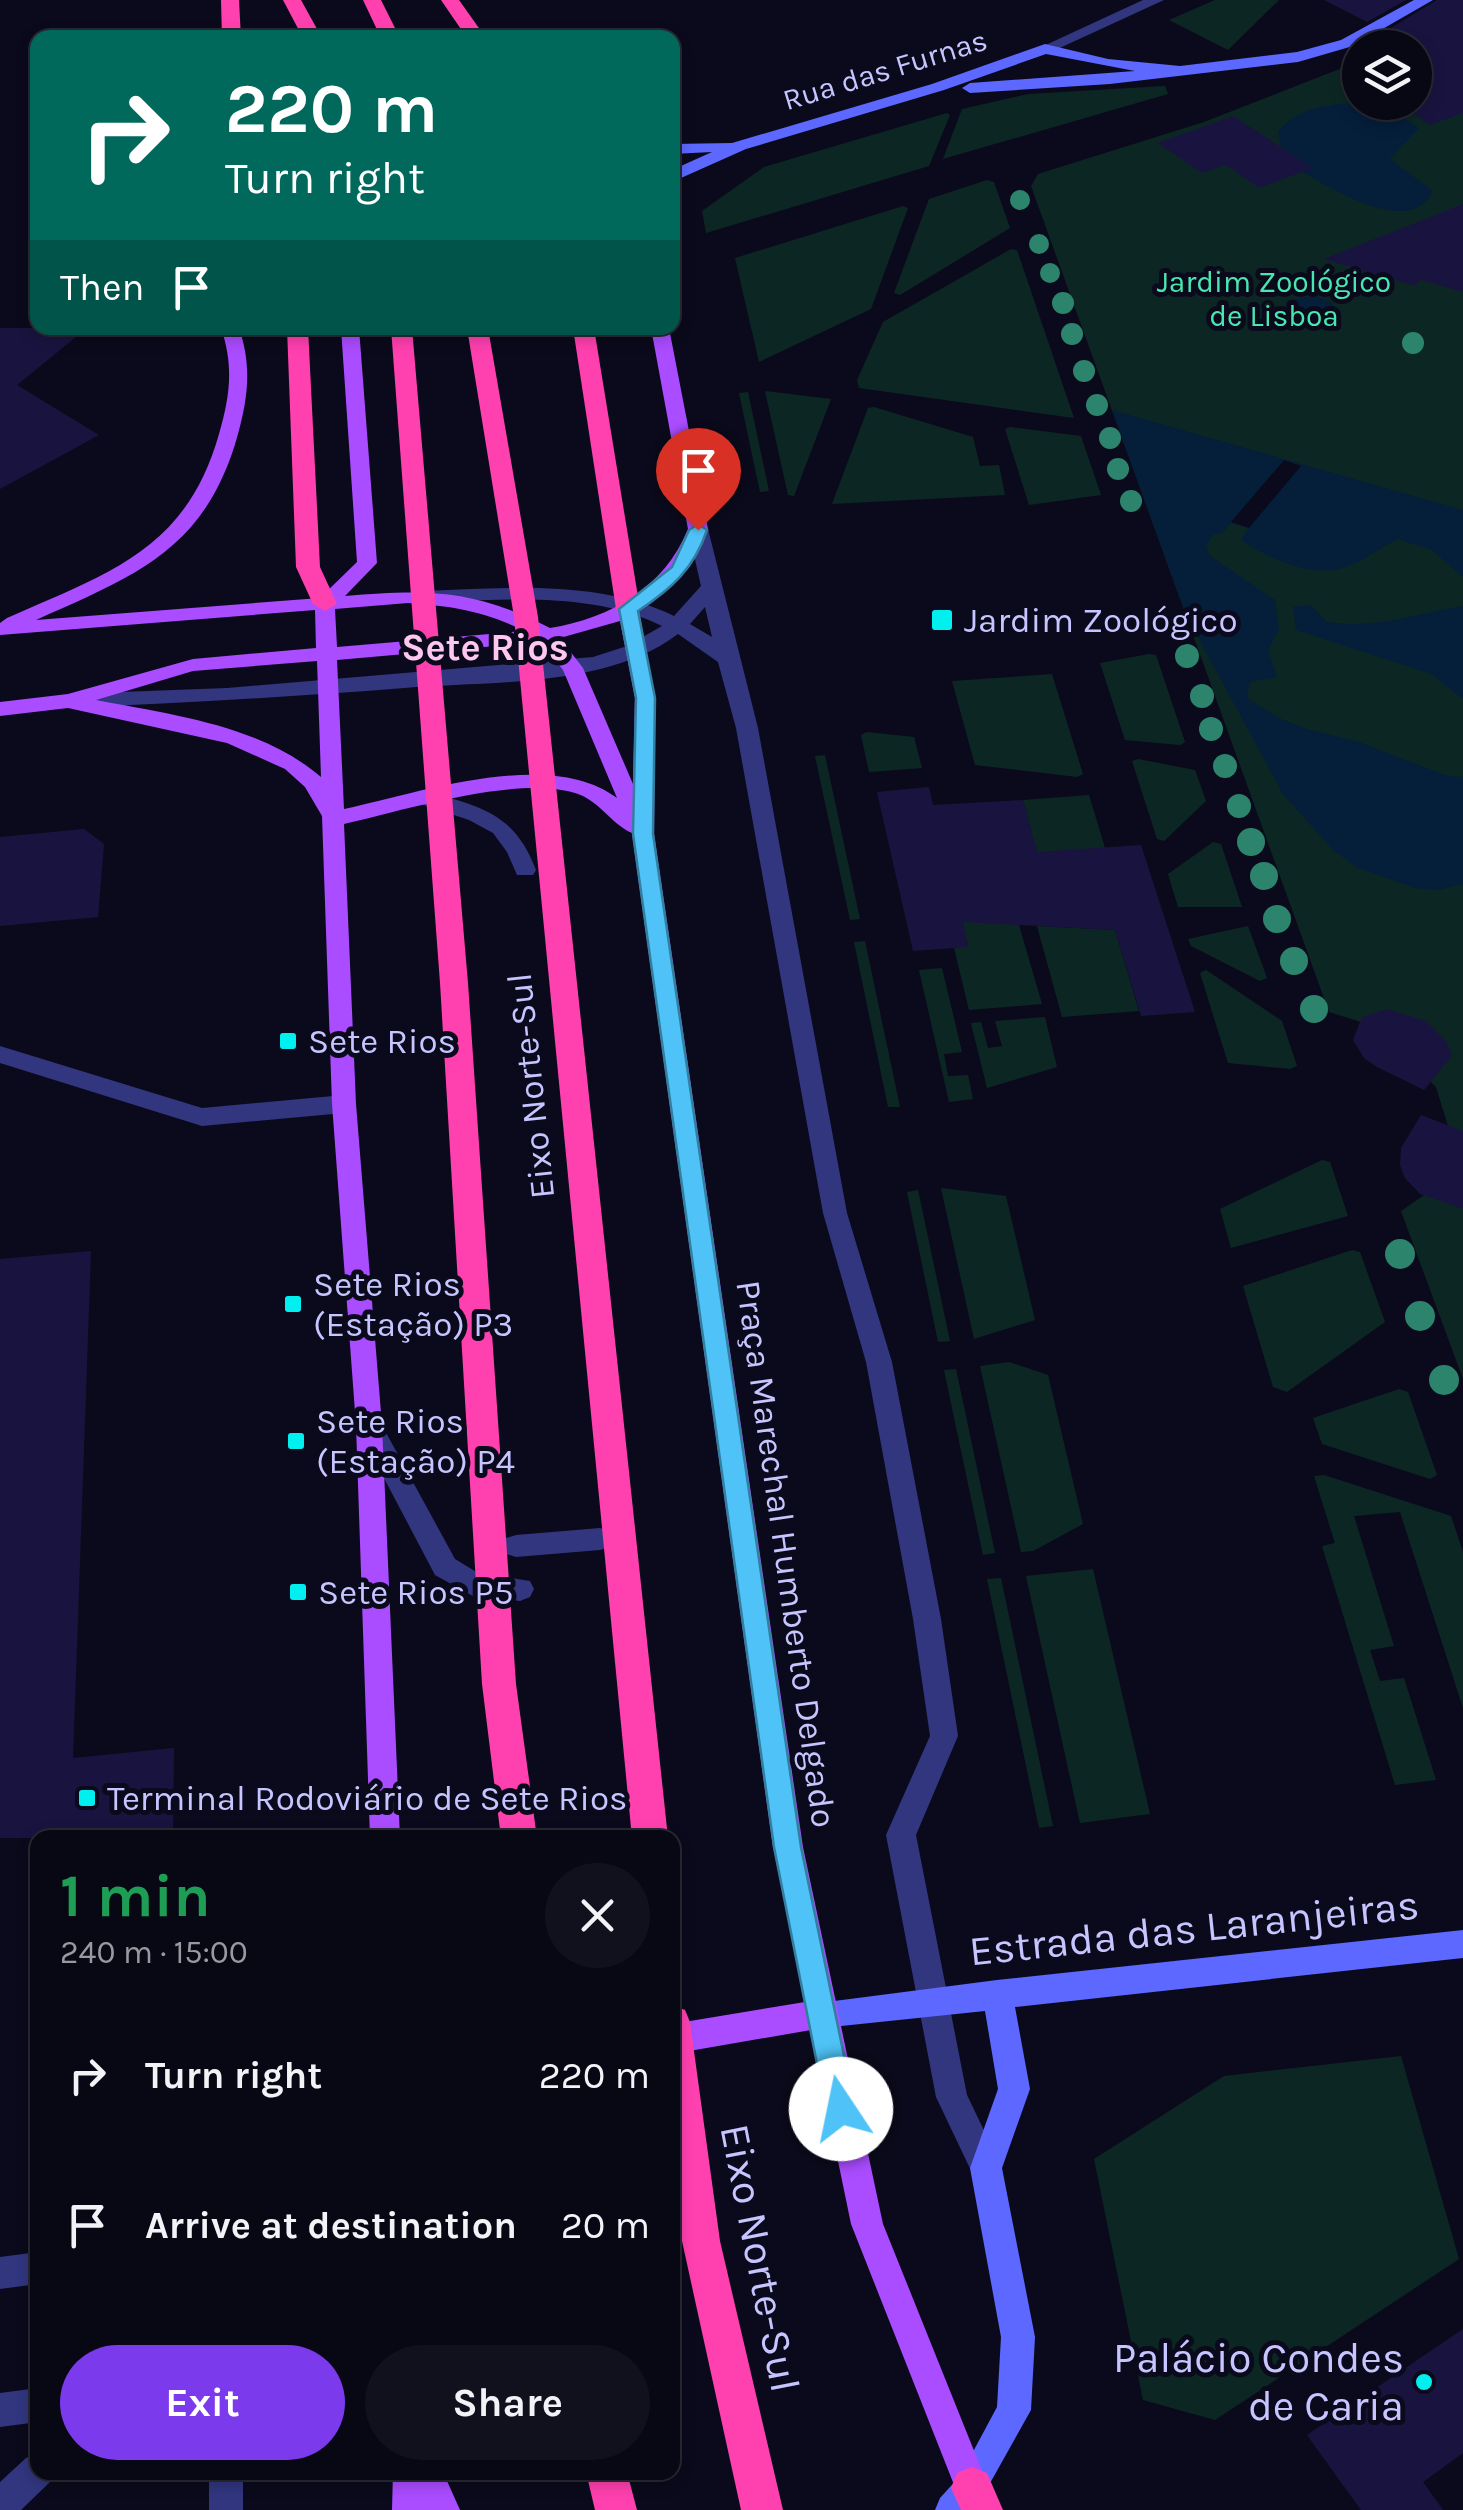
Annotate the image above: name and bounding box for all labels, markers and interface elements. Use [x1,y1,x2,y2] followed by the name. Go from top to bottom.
[778,22,992,118] street label: Rua das Furnas
[1342,30,1432,120] map controls
[1342,30,1432,120] button: layers
[225,68,438,150] text: 220 m
[60,70,190,200] icon: right
[225,152,425,204] text: Turn right
[164,260,219,315] icon: arrive
[1157,264,1391,334] park label: Jardim Zoológico de Lisboa
[60,265,144,310] text: Then
[656,428,741,531] pin
[671,443,726,498] icon: arrive
[964,600,1238,641] place label: Jardim Zoológico
[929,607,955,633] marker: Jardim Zoológico
[401,625,569,670] district label: Sete Rios
[499,971,563,1201] street label: Eixo Norte-Sul
[308,1021,456,1062] place label: Sete Rios
[277,1030,299,1052] marker: Sete Rios
[313,1264,513,1345] place label: Sete Rios (Estação) P3
[727,1278,845,1830] street label: Praça Marechal Humberto Delgado
[282,1293,304,1315] marker: Sete Rios (Estação) P3
[316,1401,515,1482] place label: Sete Rios (Estação) P4
[285,1430,307,1452] marker: Sete Rios (Estação) P4
[318,1572,513,1613] place label: Sete Rios P5
[287,1581,309,1603] marker: Sete Rios P5
[107,1778,627,1819] place label: Terminal Rodoviário de Sete Rios
[76,1787,98,1809] marker: Terminal Rodoviário de Sete Rios
[60,1861,211,1931] text: 1 min
[545,1863,650,1968] button: close
[967,1880,1421,1976] street label: Estrada das Laranjeiras
[60,1934,248,1971] text: 240 m · 15:00
[60,2048,115,2103] icon: right
[145,2053,322,2098] text: Turn right
[539,2053,650,2098] text: 220 m
[789,2057,893,2161] position arrow
[710,2120,810,2396] street label: Eixo Norte-Sul
[60,2198,115,2253] icon: arrive
[145,2203,517,2248] text: Arrive at destination
[561,2203,650,2248] text: 20 m
[1113,2333,1404,2431] place label: Palácio Condes de Caria
[60,2345,345,2460] button: Exit
[365,2345,650,2460] button: Share
[1413,2371,1435,2393] marker: Palácio Condes de Caria

